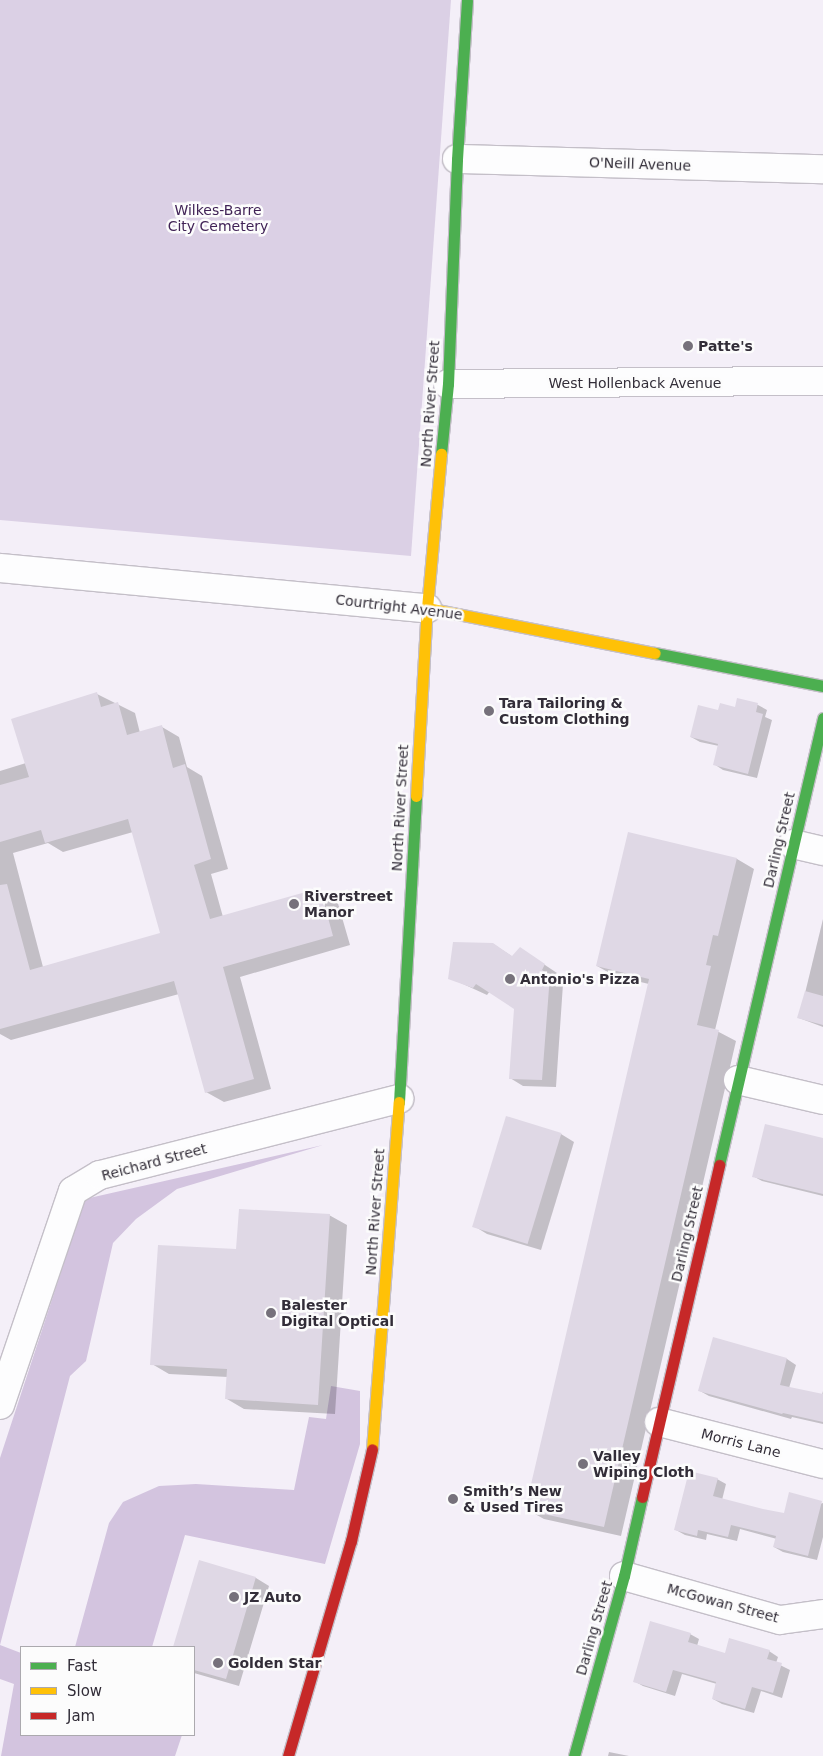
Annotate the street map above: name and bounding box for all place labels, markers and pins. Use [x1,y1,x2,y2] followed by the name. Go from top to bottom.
[698,338,753,354] place label: Patte's
[682,340,694,352] marker: Patte's
[499,695,629,728] place label: Tara Tailoring & Custom Clothing
[483,705,495,717] marker: Tara Tailoring & Custom Clothing
[304,888,393,920] place label: Riverstreet Manor
[288,898,300,910] marker: Riverstreet Manor
[520,971,640,987] place label: Antonio's Pizza
[504,973,516,985] marker: Antonio's Pizza
[281,1297,394,1330] place label: Balester Digital Optical
[265,1307,277,1319] marker: Balester Digital Optical
[593,1448,694,1480] place label: Valley Wiping Cloth
[577,1458,589,1470] marker: Valley Wiping Cloth
[463,1483,563,1515] place label: Smith’s New & Used Tires
[447,1493,459,1505] marker: Smith’s New & Used Tires
[244,1589,301,1605] place label: JZ Auto
[228,1591,240,1603] marker: JZ Auto
[228,1655,321,1671] place label: Golden Star
[212,1657,224,1669] marker: Golden Star

